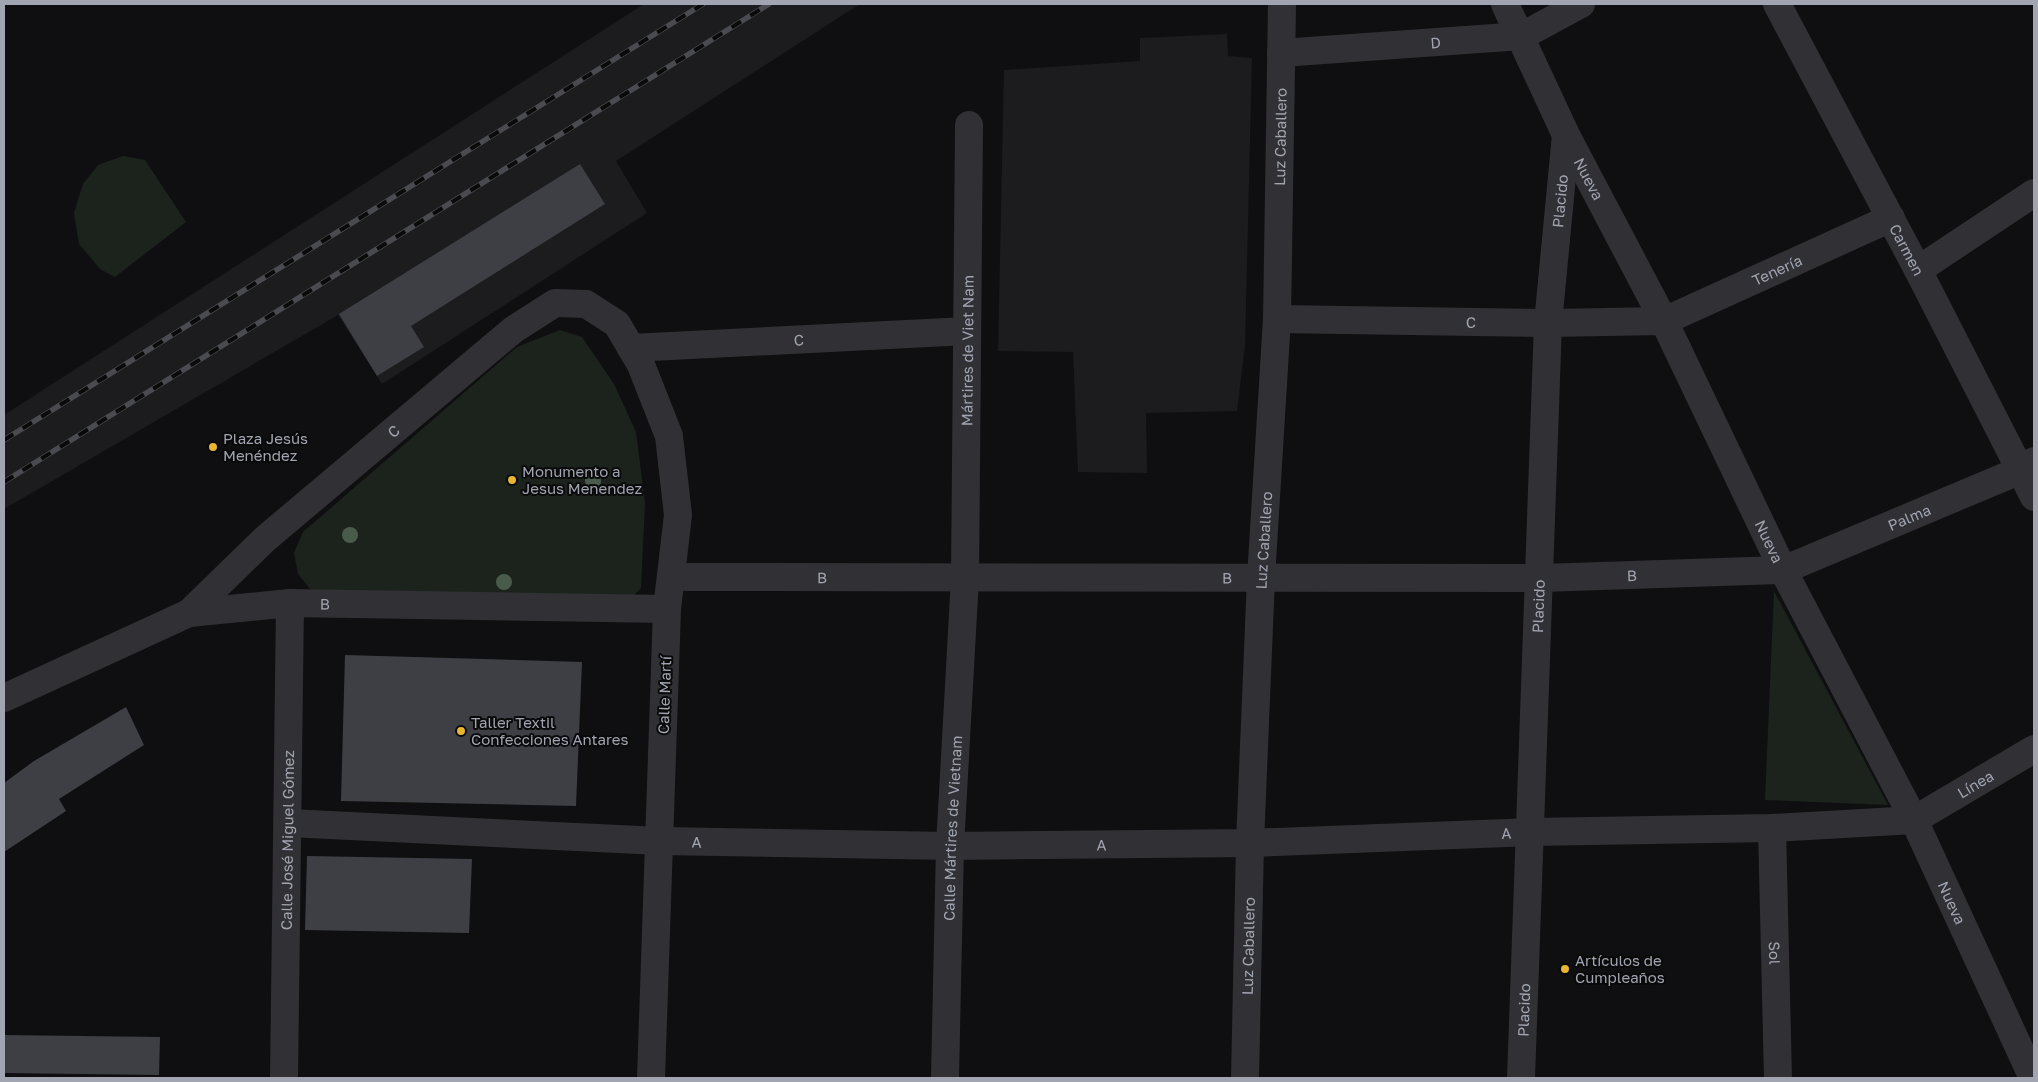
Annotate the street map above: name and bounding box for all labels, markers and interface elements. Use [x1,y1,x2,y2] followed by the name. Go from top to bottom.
[1430,33,1441,51] street label: D
[1270,88,1290,186] street label: Luz Caballero
[1571,155,1608,203] street label: Nueva
[1548,174,1571,229] street label: Placido
[1886,221,1928,278] street label: Carmen
[1749,251,1805,289] street label: Tenería
[957,275,977,426] street label: Mártires de Viet Nam
[1466,313,1476,331] street label: C
[793,330,804,349] street label: C
[384,421,403,441] street label: C
[223,429,308,464] place label: Plaza Jesús Menéndez
[207,441,219,453] marker: Plaza Jesús Menéndez
[522,462,642,497] place label: Monumento a Jesus Menendez
[506,474,518,486] marker: Monumento a Jesus Menendez
[1252,491,1275,590] street label: Luz Caballero
[1885,500,1933,534] street label: Palma
[1751,517,1787,566] street label: Nueva
[1627,566,1637,584] street label: B
[817,568,827,586] street label: B
[1222,569,1232,587] street label: B
[1528,579,1548,633] street label: Placido
[320,594,330,613] street label: B
[654,655,674,734] street label: Calle Martí
[471,713,628,748] place label: Taller Textil Confecciones Antares
[455,725,467,737] marker: Taller Textil Confecciones Antares
[939,735,965,921] street label: Calle Mártires de Vietnam
[277,749,297,930] street label: Calle José Miguel Gómez
[1954,766,1997,802] street label: Línea
[1501,824,1512,842] street label: A
[691,833,702,851] street label: A
[1096,835,1107,854] street label: A
[1934,878,1970,927] street label: Nueva
[1238,897,1258,995] street label: Luz Caballero
[1766,941,1784,965] street label: Sol
[1575,951,1665,986] place label: Artículos de Cumpleaños
[1559,963,1571,975] marker: Artículos de Cumpleaños
[1513,983,1533,1037] street label: Placido

